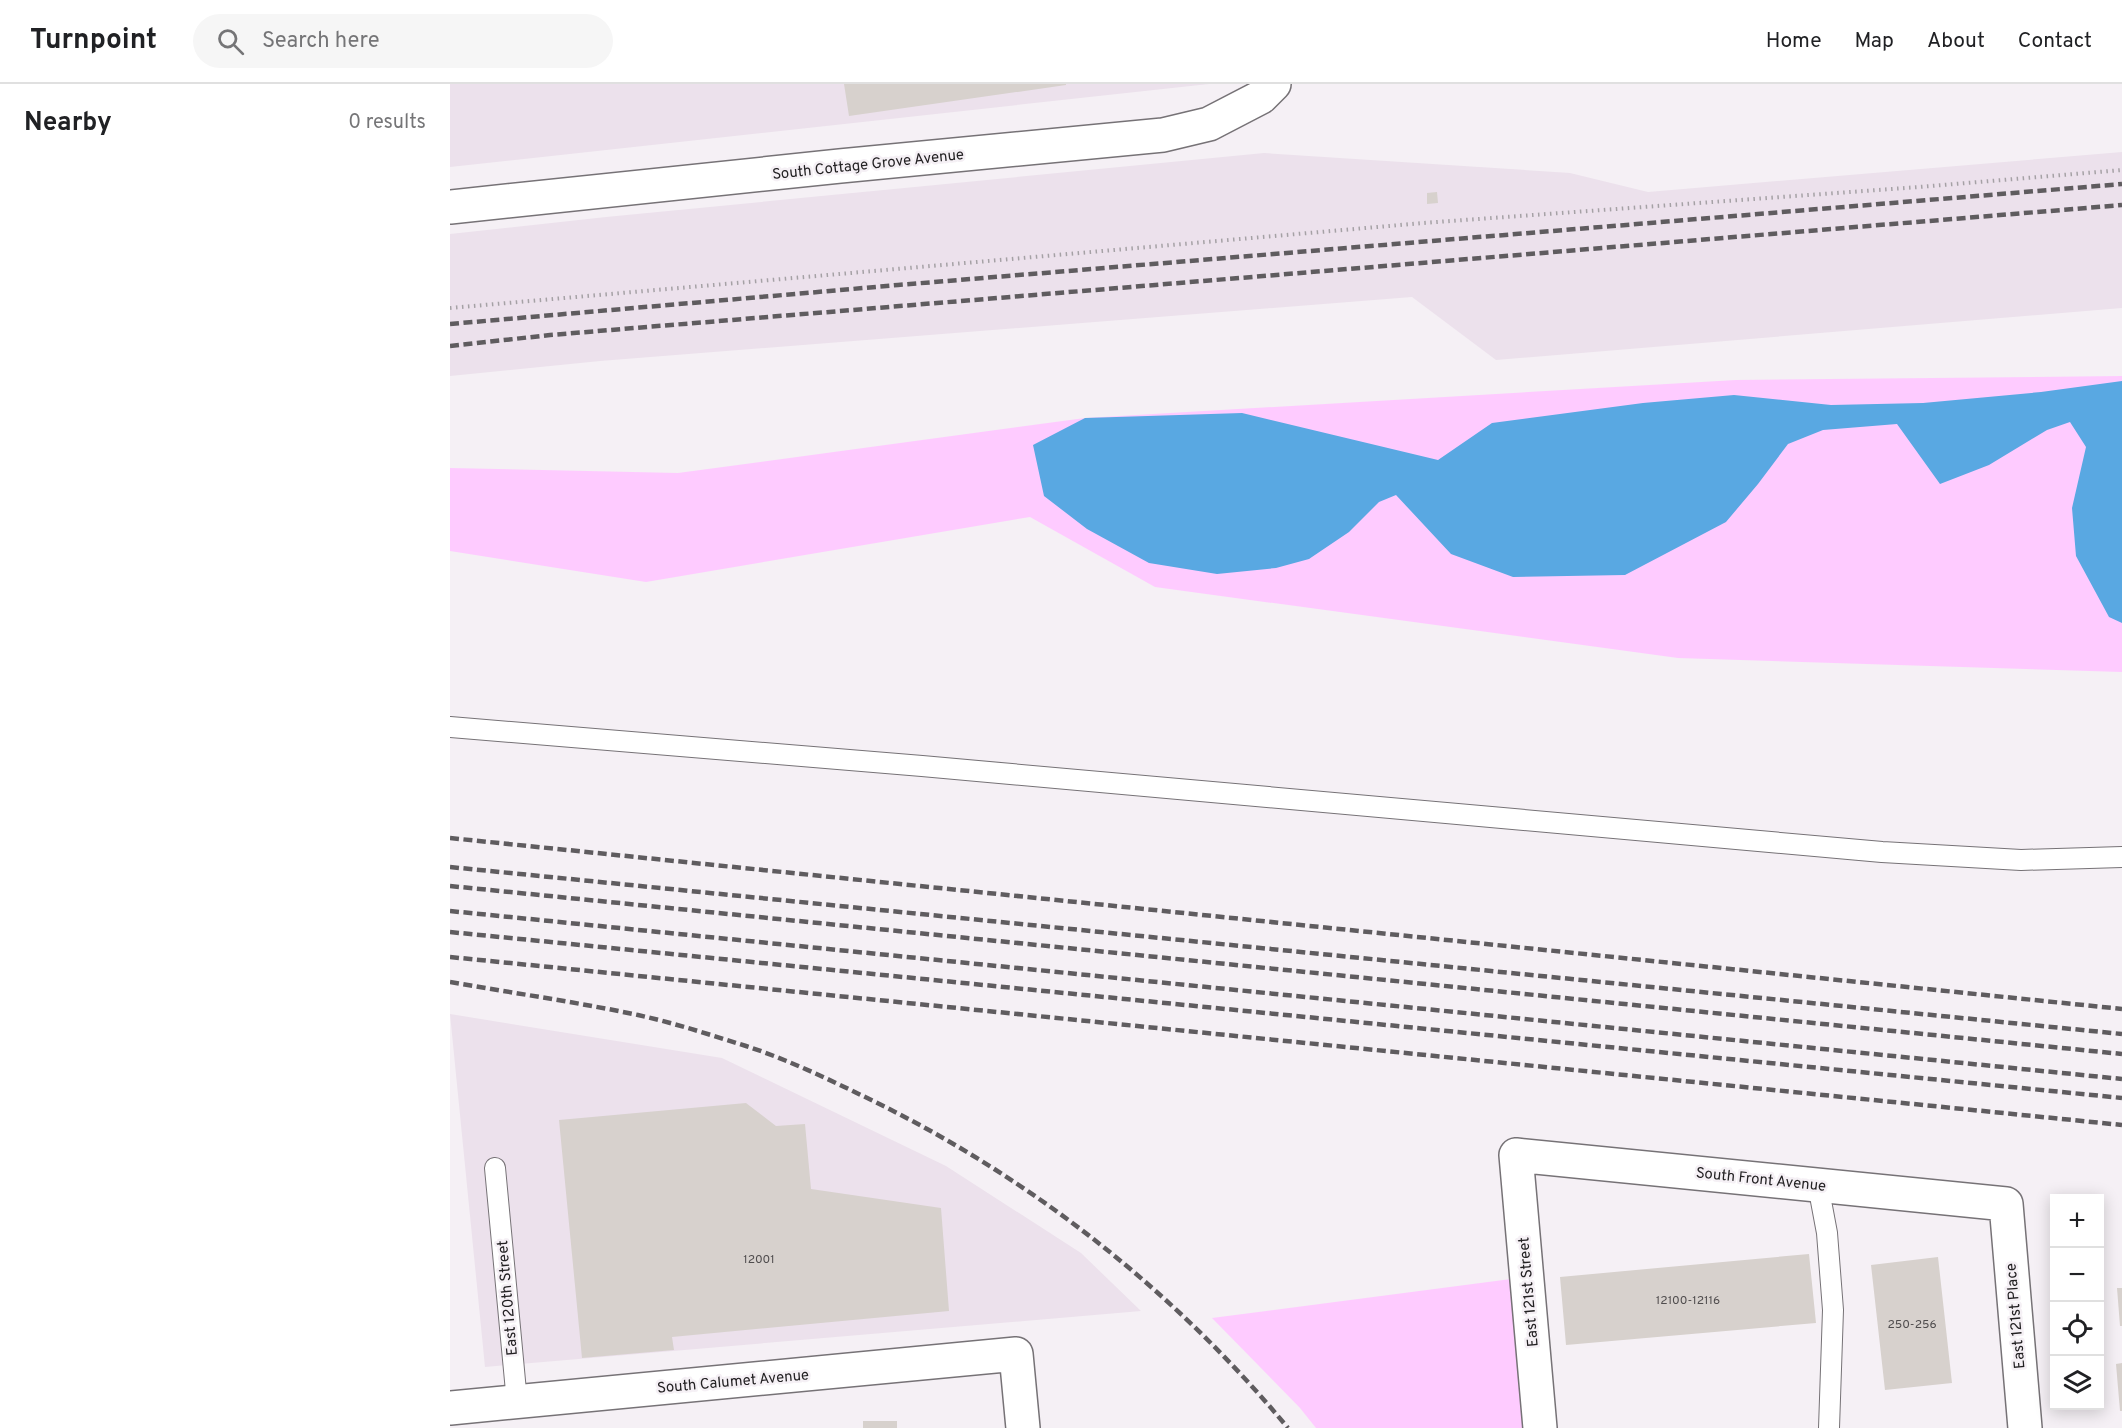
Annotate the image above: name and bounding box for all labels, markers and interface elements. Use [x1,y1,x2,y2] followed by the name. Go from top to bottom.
[193,14,613,68] search box
[30,23,157,59] text: Turnpoint
[214,25,247,58] icon: search
[262,28,379,55] text: Search here
[1766,28,1822,55] text: Home
[1855,28,1894,55] text: Map
[1927,28,1985,55] text: About
[2018,28,2092,55] text: Contact
[24,107,112,140] text: Nearby
[348,110,426,136] text: 0 results
[771,146,965,185] street label: South Cottage Grove Avenue
[1695,1164,1827,1197] street label: South Front Avenue
[2050,1194,2104,1410] map controls
[2050,1194,2104,1248] button: +
[1515,1236,1544,1348] street label: East 121st Street
[494,1239,523,1356] street label: East 120th Street
[2050,1248,2104,1302] button: −
[743,1252,775,1268] house number: 12001
[2002,1262,2031,1370] street label: East 121st Place
[1656,1293,1720,1309] house number: 12100-12116
[2050,1302,2104,1356] button: locate
[1887,1317,1937,1333] house number: 250-256
[2050,1356,2104,1410] button: layers
[656,1366,810,1399] street label: South Calumet Avenue

